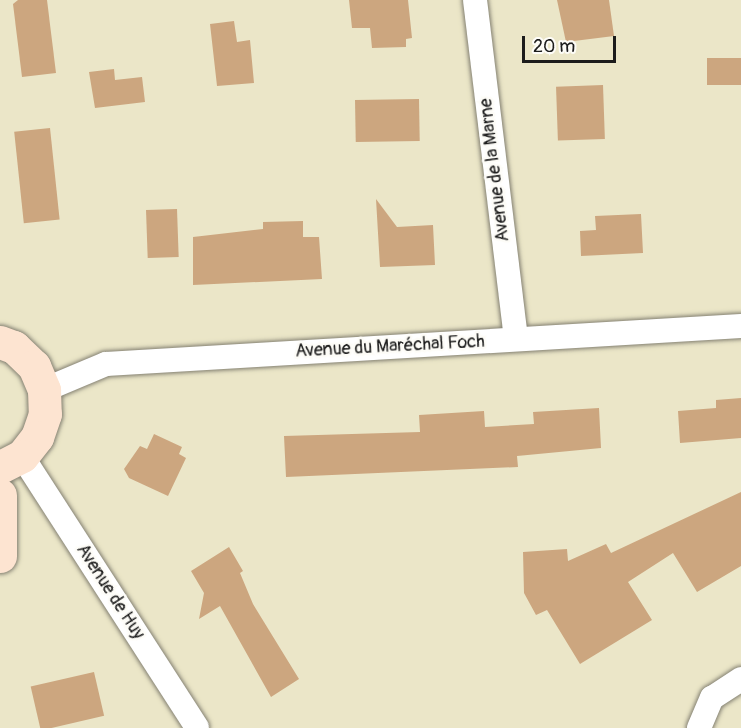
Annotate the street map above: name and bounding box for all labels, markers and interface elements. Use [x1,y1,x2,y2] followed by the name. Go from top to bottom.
[525,24,620,62] scale bar
[533,35,575,58] text: 20 m
[475,97,515,243] street label: Avenue de la Marne
[295,331,485,363] street label: Avenue du Maréchal Foch
[71,540,149,644] street label: Avenue de Huy

